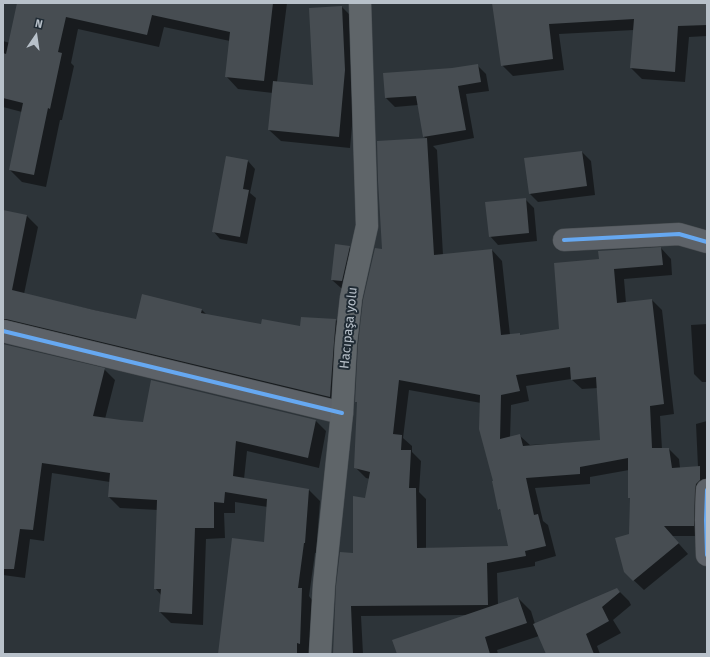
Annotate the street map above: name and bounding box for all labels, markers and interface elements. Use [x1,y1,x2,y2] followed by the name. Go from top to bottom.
[16,16,56,56] north arrow
[34,17,44,31] text: N
[337,286,361,370] street label: Hacıpaşa yolu

